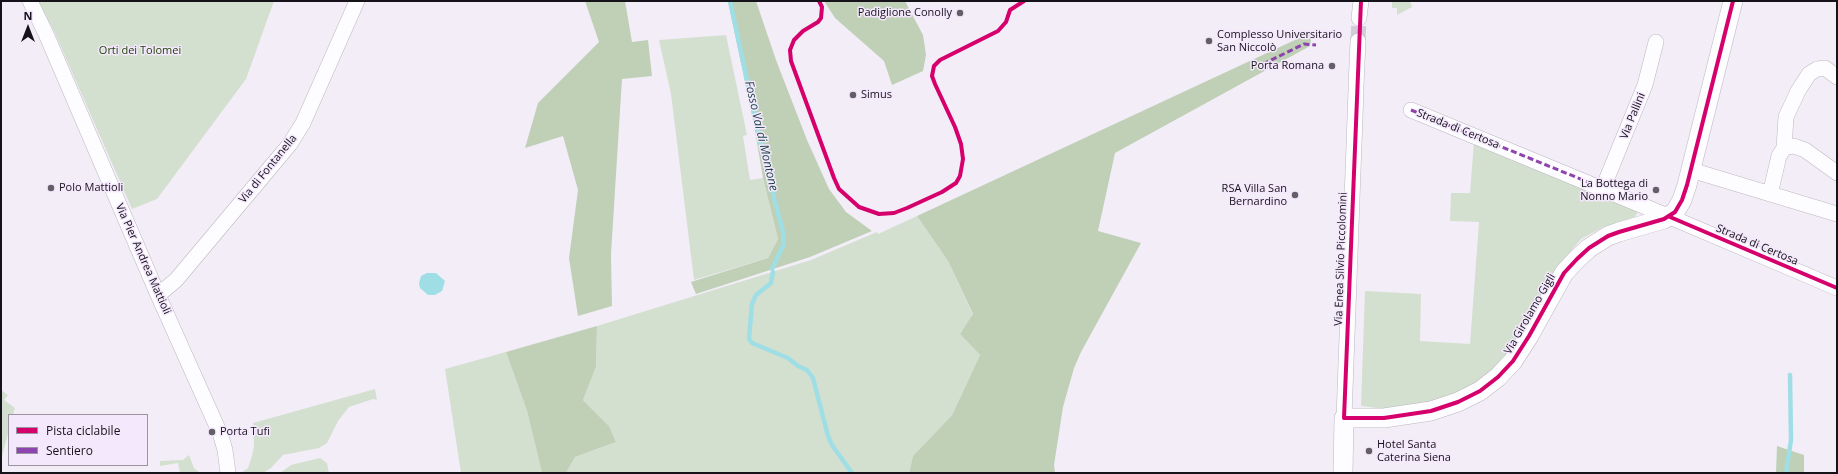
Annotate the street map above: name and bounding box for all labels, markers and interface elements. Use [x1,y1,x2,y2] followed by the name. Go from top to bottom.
[858,6,952,20] place label: Padiglione Conolly
[8,8,48,48] north arrow
[24,8,32,23] text: N
[955,8,965,18] marker: Padiglione Conolly
[1217,28,1342,54] place label: Complesso Universitario San Niccolò
[1204,36,1214,46] marker: Complesso Universitario San Niccolò
[99,44,181,58] park label: Orti dei Tolomei
[1251,59,1324,73] place label: Porta Romana
[1327,61,1337,71] marker: Porta Romana
[741,80,781,192] water label: Fosso Val di Montone
[861,88,892,102] place label: Simus
[848,90,858,100] marker: Simus
[1618,91,1648,141] street label: Via Pallini
[1415,106,1501,152] street label: Strada di Certosa
[236,132,300,206] street label: Via di Fontanella
[1580,177,1648,203] place label: La Bottega di Nonno Mario
[59,181,123,195] place label: Polo Mattioli
[1222,182,1287,208] place label: RSA Villa San Bernardino
[46,183,56,193] marker: Polo Mattioli
[1651,185,1661,195] marker: La Bottega di Nonno Mario
[1290,190,1300,200] marker: RSA Villa San Bernardino
[1332,192,1350,326] street label: Via Enea Silvio Piccolomini
[113,201,173,317] street label: Via Pier Andrea Mattioli
[1714,222,1800,268] street label: Strada di Certosa
[1502,271,1558,357] street label: Via Girolamo Gigli
[8,414,148,466] legend
[46,422,120,439] text: Pista ciclabile
[220,425,270,439] place label: Porta Tufi
[207,427,217,437] marker: Porta Tufi
[1377,438,1451,464] place label: Hotel Santa Caterina Siena
[46,442,93,459] text: Sentiero
[1364,446,1374,456] marker: Hotel Santa Caterina Siena

